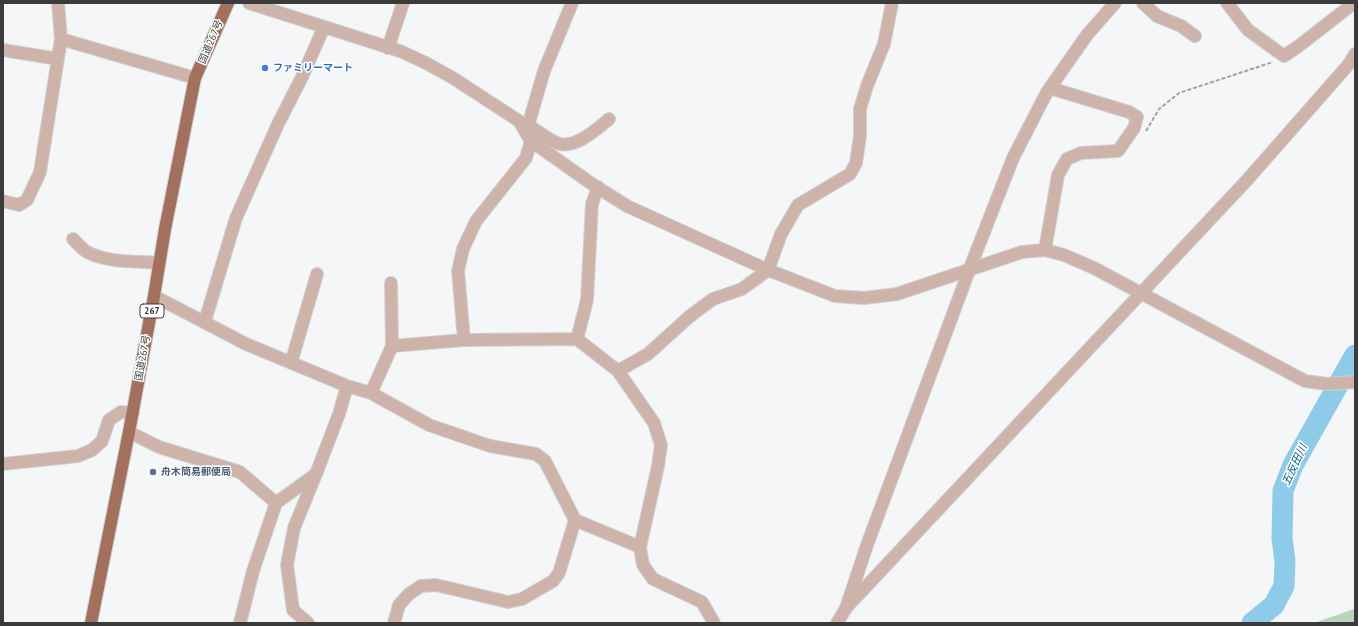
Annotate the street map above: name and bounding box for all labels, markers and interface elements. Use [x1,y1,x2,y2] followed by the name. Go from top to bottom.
[196,18,226,66] street label: 国道267号
[273,62,353,74] place label: ファミリーマート
[260,63,270,73] marker: ファミリーマート
[140,304,164,318] road number: 267
[133,334,153,382] street label: 国道267号
[1280,442,1310,488] water label: 五反田川
[161,466,231,478] place label: 舟木簡易郵便局
[148,467,158,477] marker: 舟木簡易郵便局

